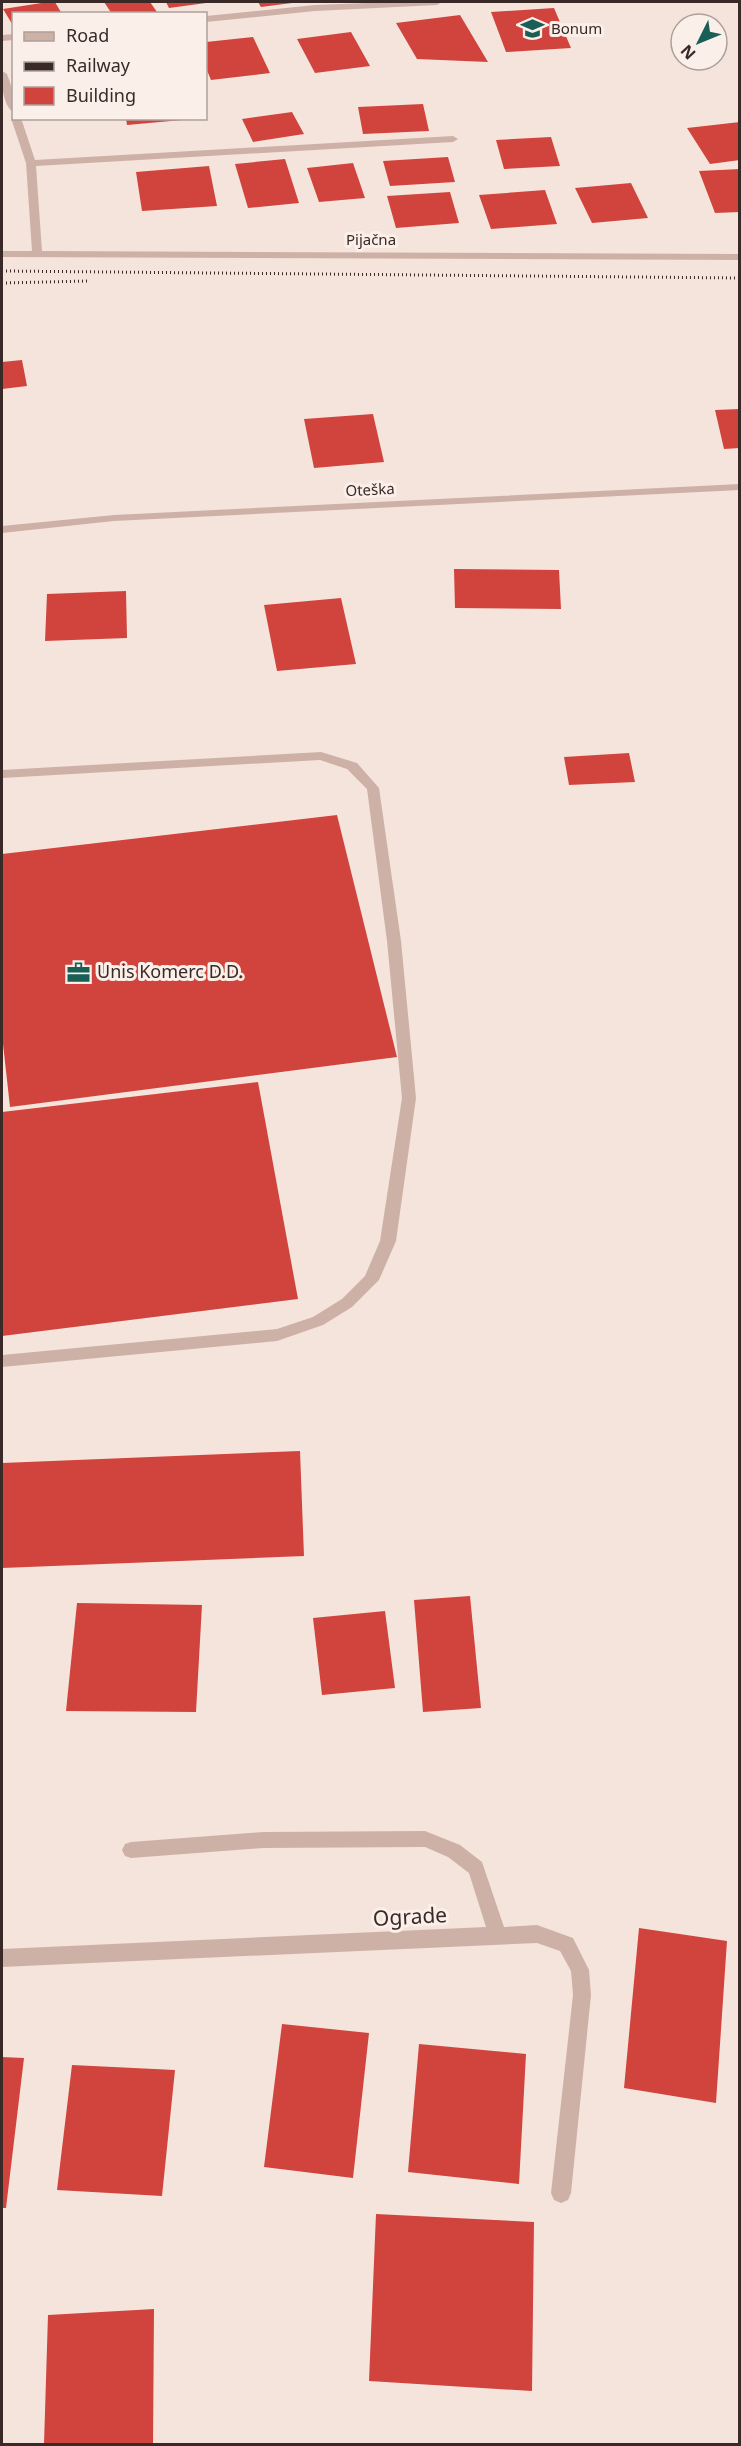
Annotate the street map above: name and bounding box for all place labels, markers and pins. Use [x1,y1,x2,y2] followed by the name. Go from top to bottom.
[520,16,546,42] school or university icon: Bonum
[551,18,602,38] place label: Bonum
[66,959,92,985] office icon: Unis Komerc D.D.
[97,959,243,983] place label: Unis Komerc D.D.

